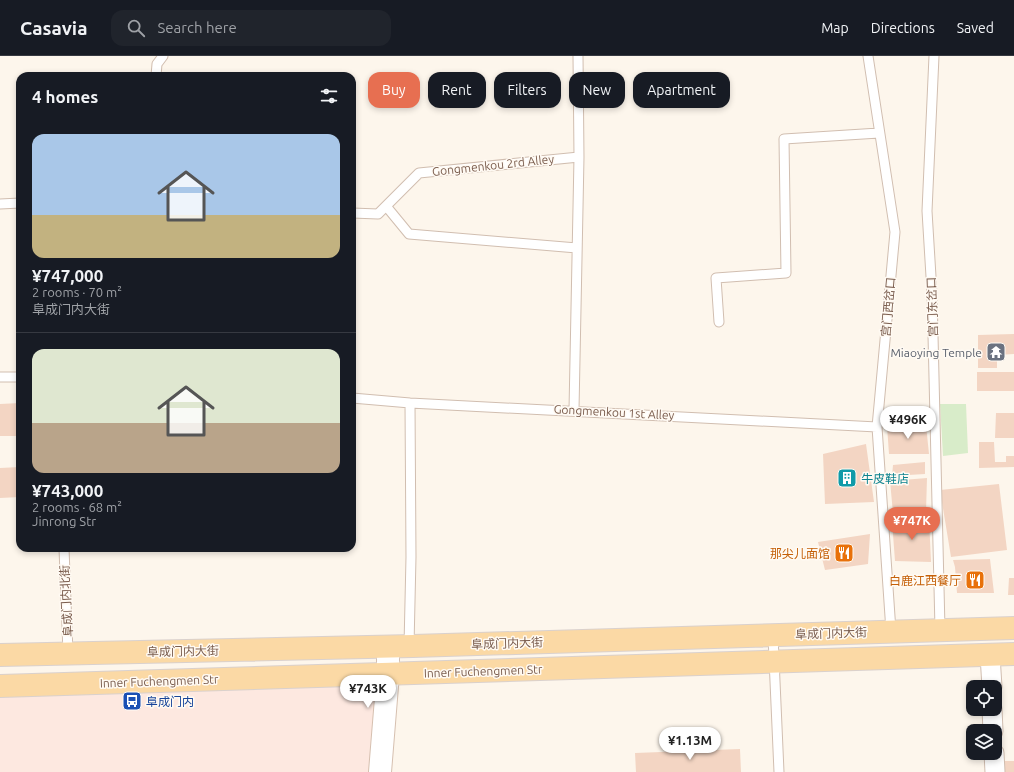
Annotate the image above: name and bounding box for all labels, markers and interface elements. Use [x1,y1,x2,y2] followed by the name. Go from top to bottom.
[111,10,391,46] search box
[20,17,87,39] text: Casavia
[125,17,147,39] icon: search
[157,19,237,36] text: Search here
[821,20,849,36] text: Map
[871,20,935,36] text: Directions
[957,20,994,36] text: Saved
[368,72,420,108] chip: Buy
[428,72,486,108] chip: Rent
[494,72,561,108] chip: Filters
[569,72,625,108] chip: New
[633,72,730,108] chip: Apartment
[318,85,340,107] icon: filters
[32,87,98,106] text: 4 homes
[431,152,555,178] street label: Gongmenkou 2rd Alley
[150,160,222,232] icon: home
[32,266,103,285] text: ¥747,000
[879,277,897,337] street label: 宫门西岔口
[924,277,940,337] street label: 宫门东岔口
[32,285,122,299] text: 2 rooms · 70 m²
[32,302,110,316] text: 阜成门内大街
[985,341,1007,363] temple icon: Miaoying Temple
[890,346,982,359] place label: Miaoying Temple
[150,375,222,447] icon: home
[553,402,675,422] street label: Gongmenkou 1st Alley
[880,406,936,440] pin: ¥496K
[889,412,927,426] text: ¥496K
[836,467,858,489] building icon: 牛皮鞋店
[861,472,909,485] place label: 牛皮鞋店
[32,481,103,500] text: ¥743,000
[32,500,122,514] text: 2 rooms · 68 m²
[884,507,940,541] pin: ¥747K
[893,513,931,527] text: ¥747K
[32,514,96,528] text: Jinrong Str
[833,542,855,564] restaurant icon: 那尖儿面馆
[770,547,830,560] place label: 那尖儿面馆
[58,565,74,637] street label: 阜成门内北街
[964,569,986,591] restaurant icon: 白鹿江西餐厅
[889,574,961,587] place label: 白鹿江西餐厅
[795,625,867,641] street label: 阜成门内大街
[471,635,543,651] street label: 阜成门内大街
[147,644,219,658] street label: 阜成门内大街
[423,662,543,680] street label: Inner Fuchengmen Str
[99,672,219,690] street label: Inner Fuchengmen Str
[340,675,396,709] pin: ¥743K
[966,680,1002,760] map controls
[966,680,1002,716] button: locate
[349,681,387,695] text: ¥743K
[121,690,143,712] bus stop icon: 阜成门内
[146,695,194,708] place label: 阜成门内
[966,724,1002,760] button: layers
[657,727,723,761] pin: ¥1.13M
[668,733,712,747] text: ¥1.13M

